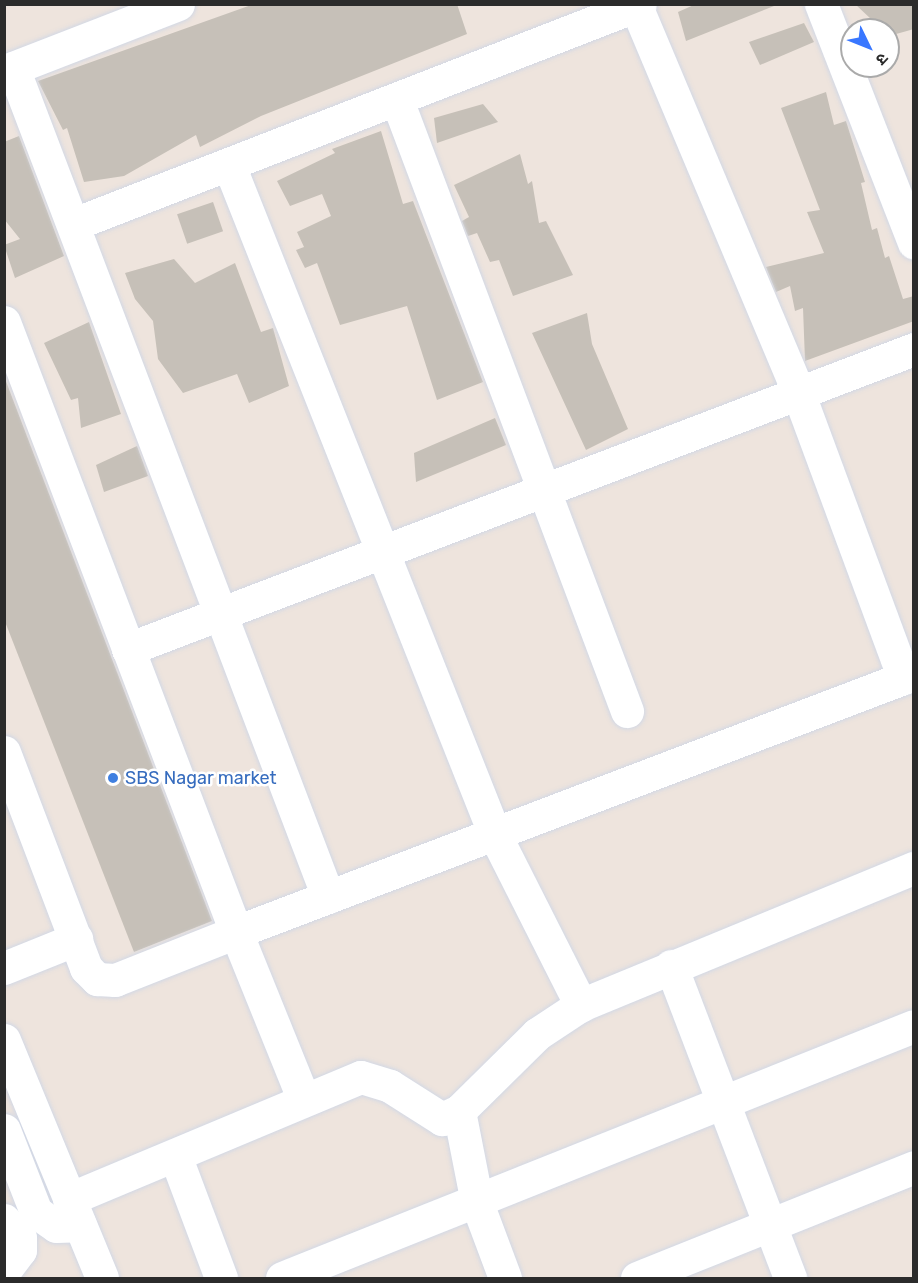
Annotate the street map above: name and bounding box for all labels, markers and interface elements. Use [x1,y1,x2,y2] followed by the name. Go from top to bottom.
[840,18,900,78] north arrow
[872,49,892,69] text: उ
[125,767,277,789] place label: SBS Nagar market
[106,771,120,785] marker: SBS Nagar market

